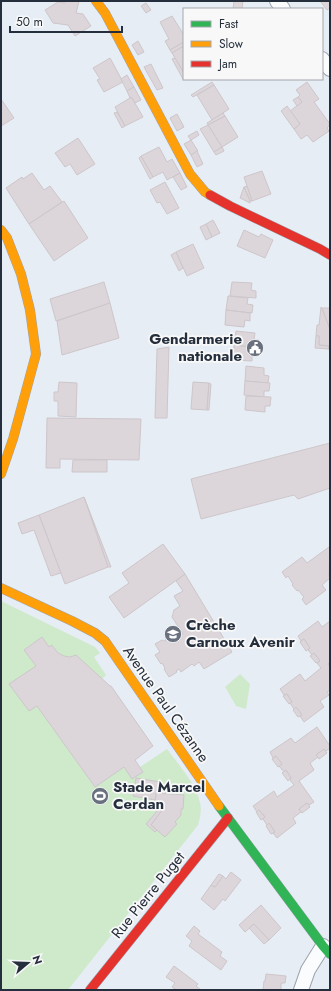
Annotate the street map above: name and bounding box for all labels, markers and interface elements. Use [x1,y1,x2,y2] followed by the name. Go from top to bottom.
[10,8,122,34] scale bar
[183,8,323,80] legend
[16,13,43,31] text: 50 m
[219,15,238,33] text: Fast
[219,35,244,53] text: Slow
[217,55,237,73] text: Jam
[149,328,242,367] place label: Gendarmerie nationale
[245,338,265,358] public building icon: Gendarmerie nationale
[186,614,296,653] place label: Crèche Carnoux Avenir
[163,624,183,644] school or university icon: Crèche Carnoux Avenir
[118,641,215,767] street label: Avenue Paul Cézanne
[113,776,205,815] place label: Stade Marcel Cerdan
[90,786,110,806] sports icon: Stade Marcel Cerdan
[106,846,190,943] street label: Rue Pierre Puget
[8,943,48,983] north arrow
[28,953,46,966] text: N

